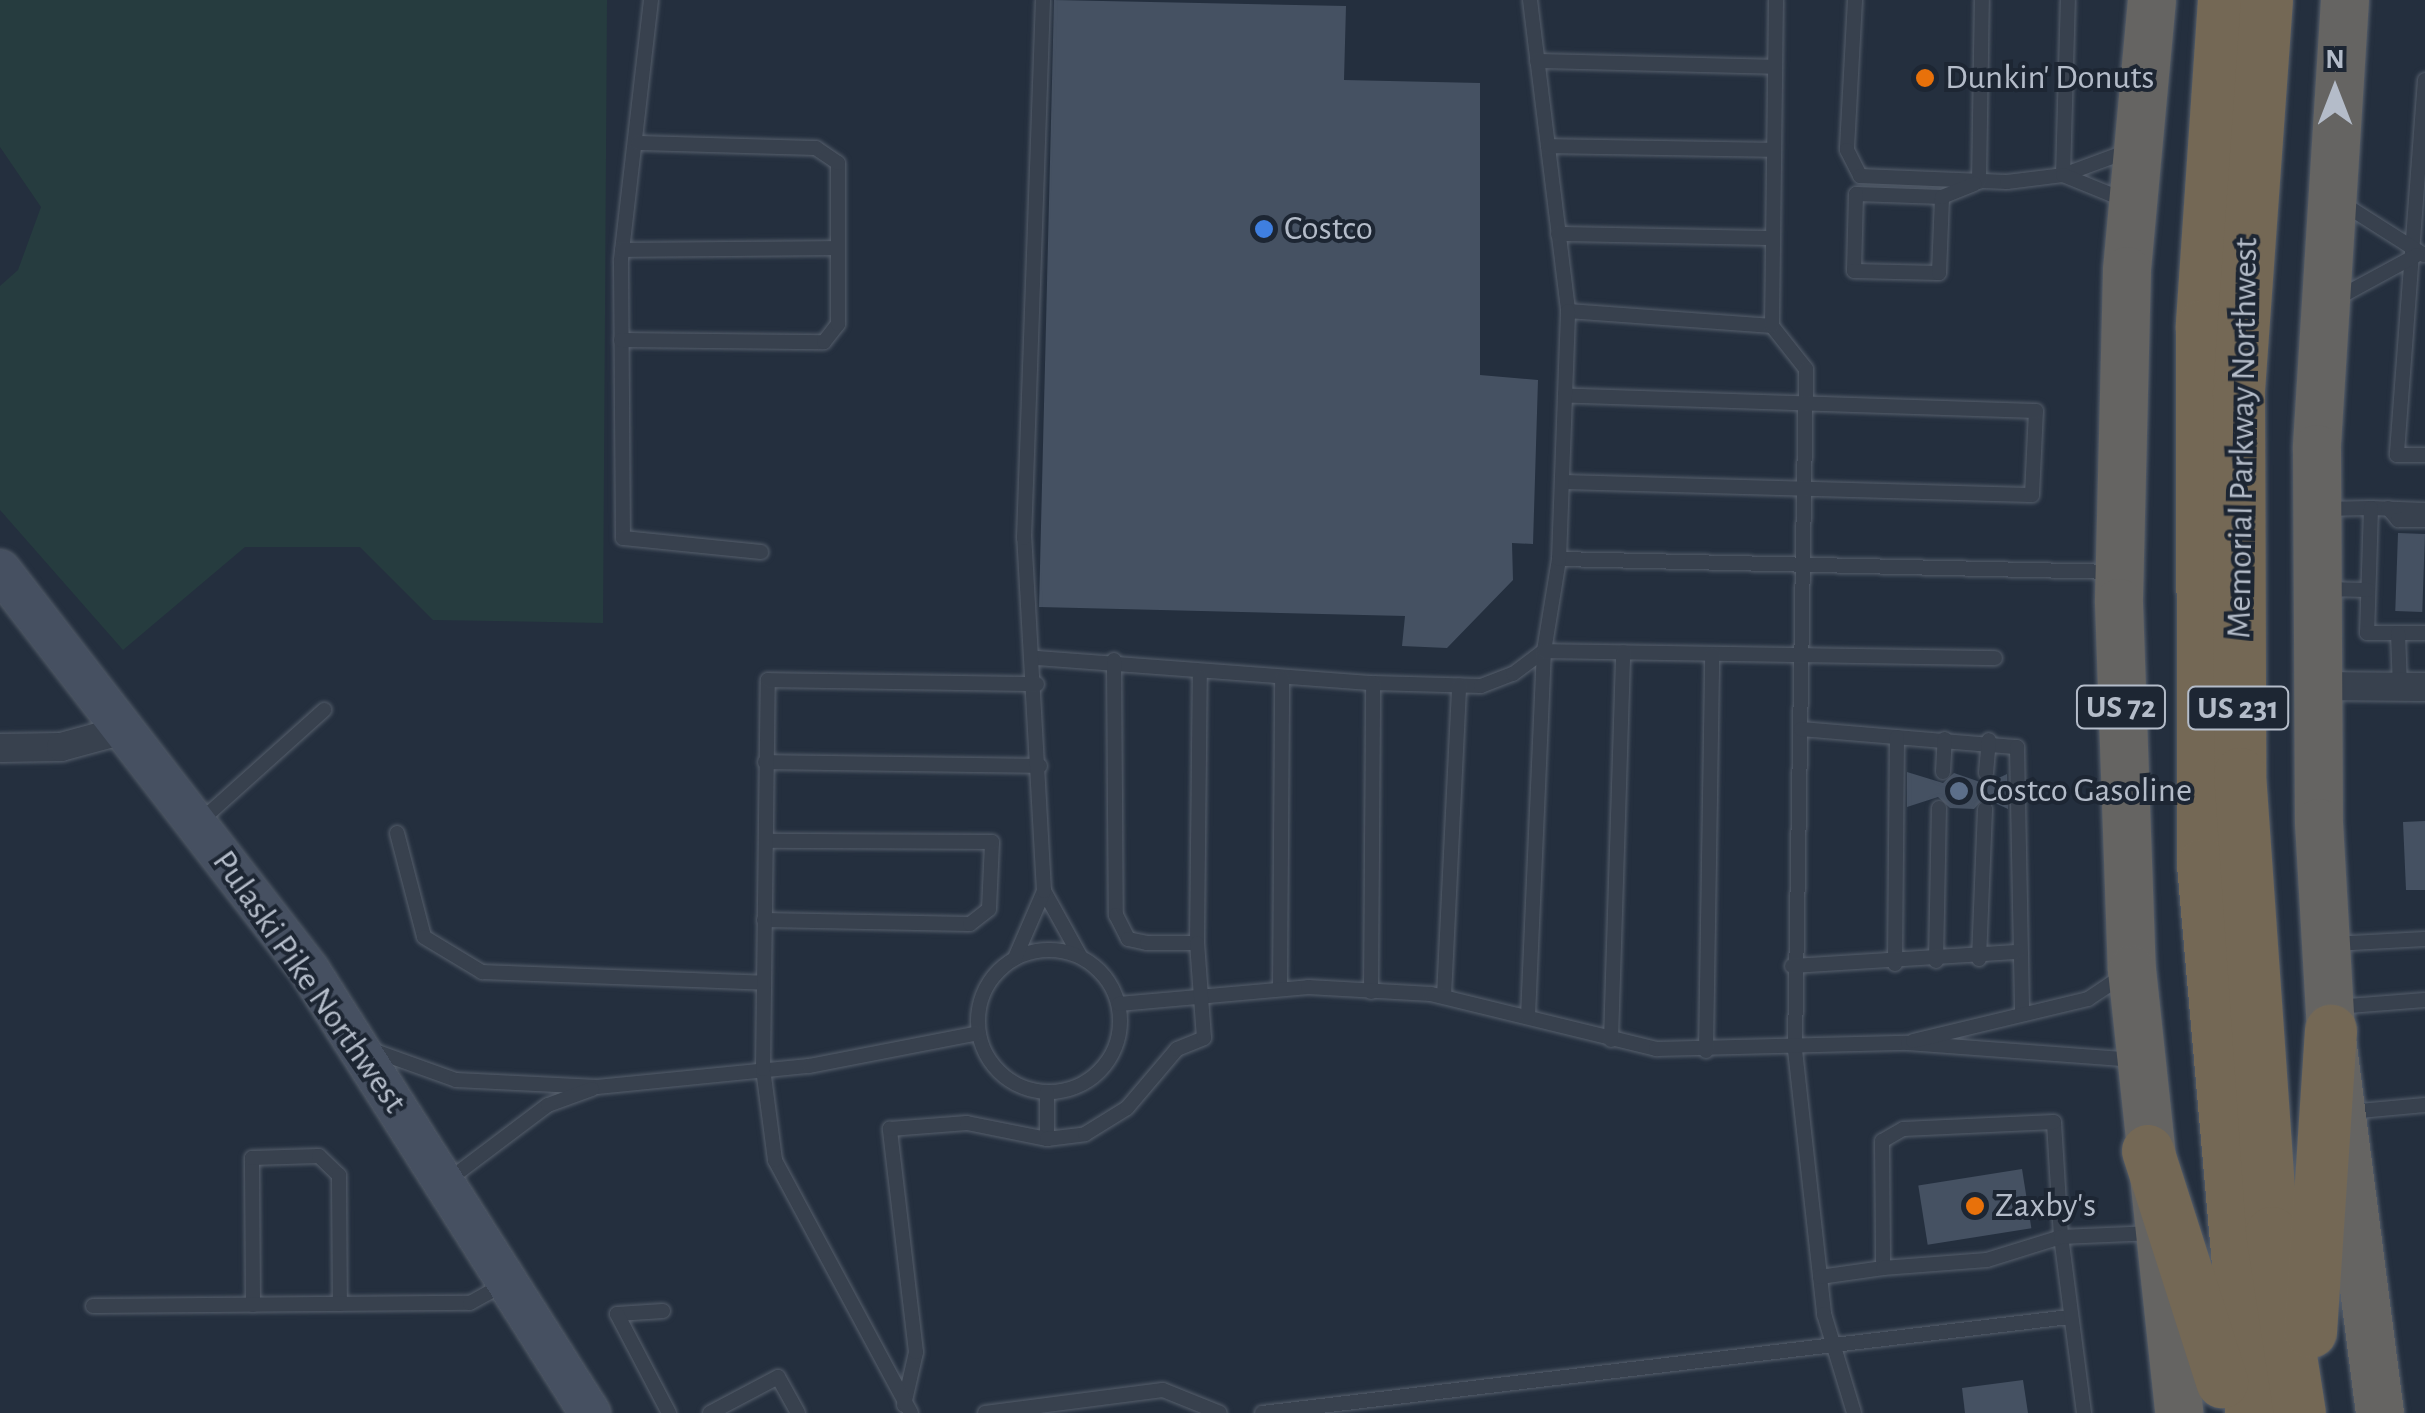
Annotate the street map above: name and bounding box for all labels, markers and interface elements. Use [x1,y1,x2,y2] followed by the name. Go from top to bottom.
[2285,40,2385,140] north arrow
[2325,46,2345,74] text: N
[1945,57,2154,99] place label: Dunkin' Donuts
[1914,67,1936,89] marker: Dunkin' Donuts
[1284,208,1373,250] place label: Costco
[1253,218,1275,240] marker: Costco
[2218,237,2268,639] street label: Memorial Parkway Northwest
[2074,680,2168,734] road number: US 72
[2186,681,2290,735] road number: US 231
[1979,770,2192,812] place label: Costco Gasoline
[1948,780,1970,802] marker: Costco Gasoline
[203,843,415,1121] street label: Pulaski Pike Northwest
[1995,1185,2096,1227] place label: Zaxby's
[1964,1195,1986,1217] marker: Zaxby's

